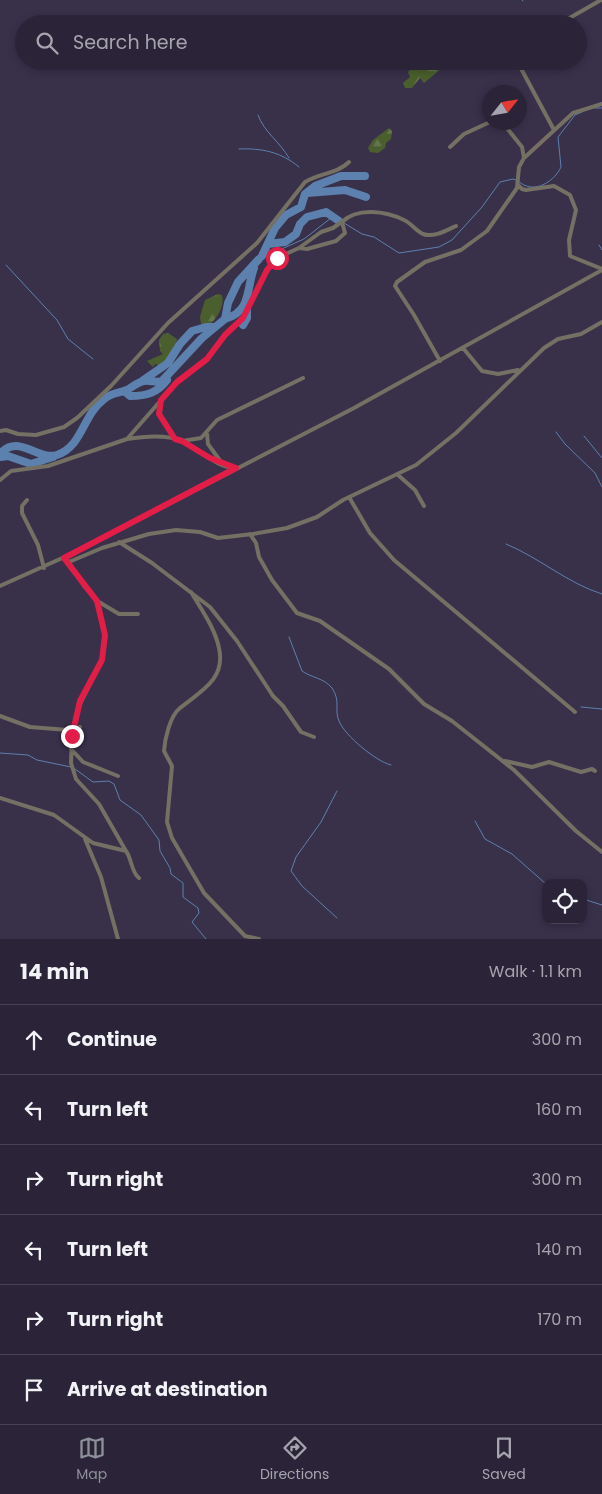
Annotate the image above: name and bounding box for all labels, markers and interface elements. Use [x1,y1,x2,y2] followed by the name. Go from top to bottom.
[15,15,587,70] search box
[33,29,61,57] icon: search
[73,29,187,56] text: Search here
[482,85,527,130] north arrow
[266,247,289,270] route start
[61,725,84,748] route end
[542,879,587,924] map controls
[542,879,587,924] button: locate
[20,957,89,986] text: 14 min
[489,960,582,983] text: Walk · 1.1 km
[20,1026,48,1054] icon: ahead
[67,1026,157,1053] text: Continue
[532,1028,582,1051] text: 300 m
[20,1096,48,1124] icon: left
[67,1096,148,1123] text: Turn left
[536,1098,582,1121] text: 160 m
[20,1166,48,1194] icon: right
[67,1166,163,1193] text: Turn right
[532,1168,582,1191] text: 300 m
[20,1236,48,1264] icon: left
[67,1236,148,1263] text: Turn left
[536,1238,582,1261] text: 140 m
[20,1306,48,1334] icon: right
[67,1306,163,1333] text: Turn right
[537,1308,582,1331] text: 170 m
[20,1376,48,1404] icon: arrive
[67,1376,268,1403] text: Arrive at destination
[76,1434,107,1485] tab: Map
[260,1434,329,1485] tab: Directions
[482,1434,526,1485] tab: Saved

